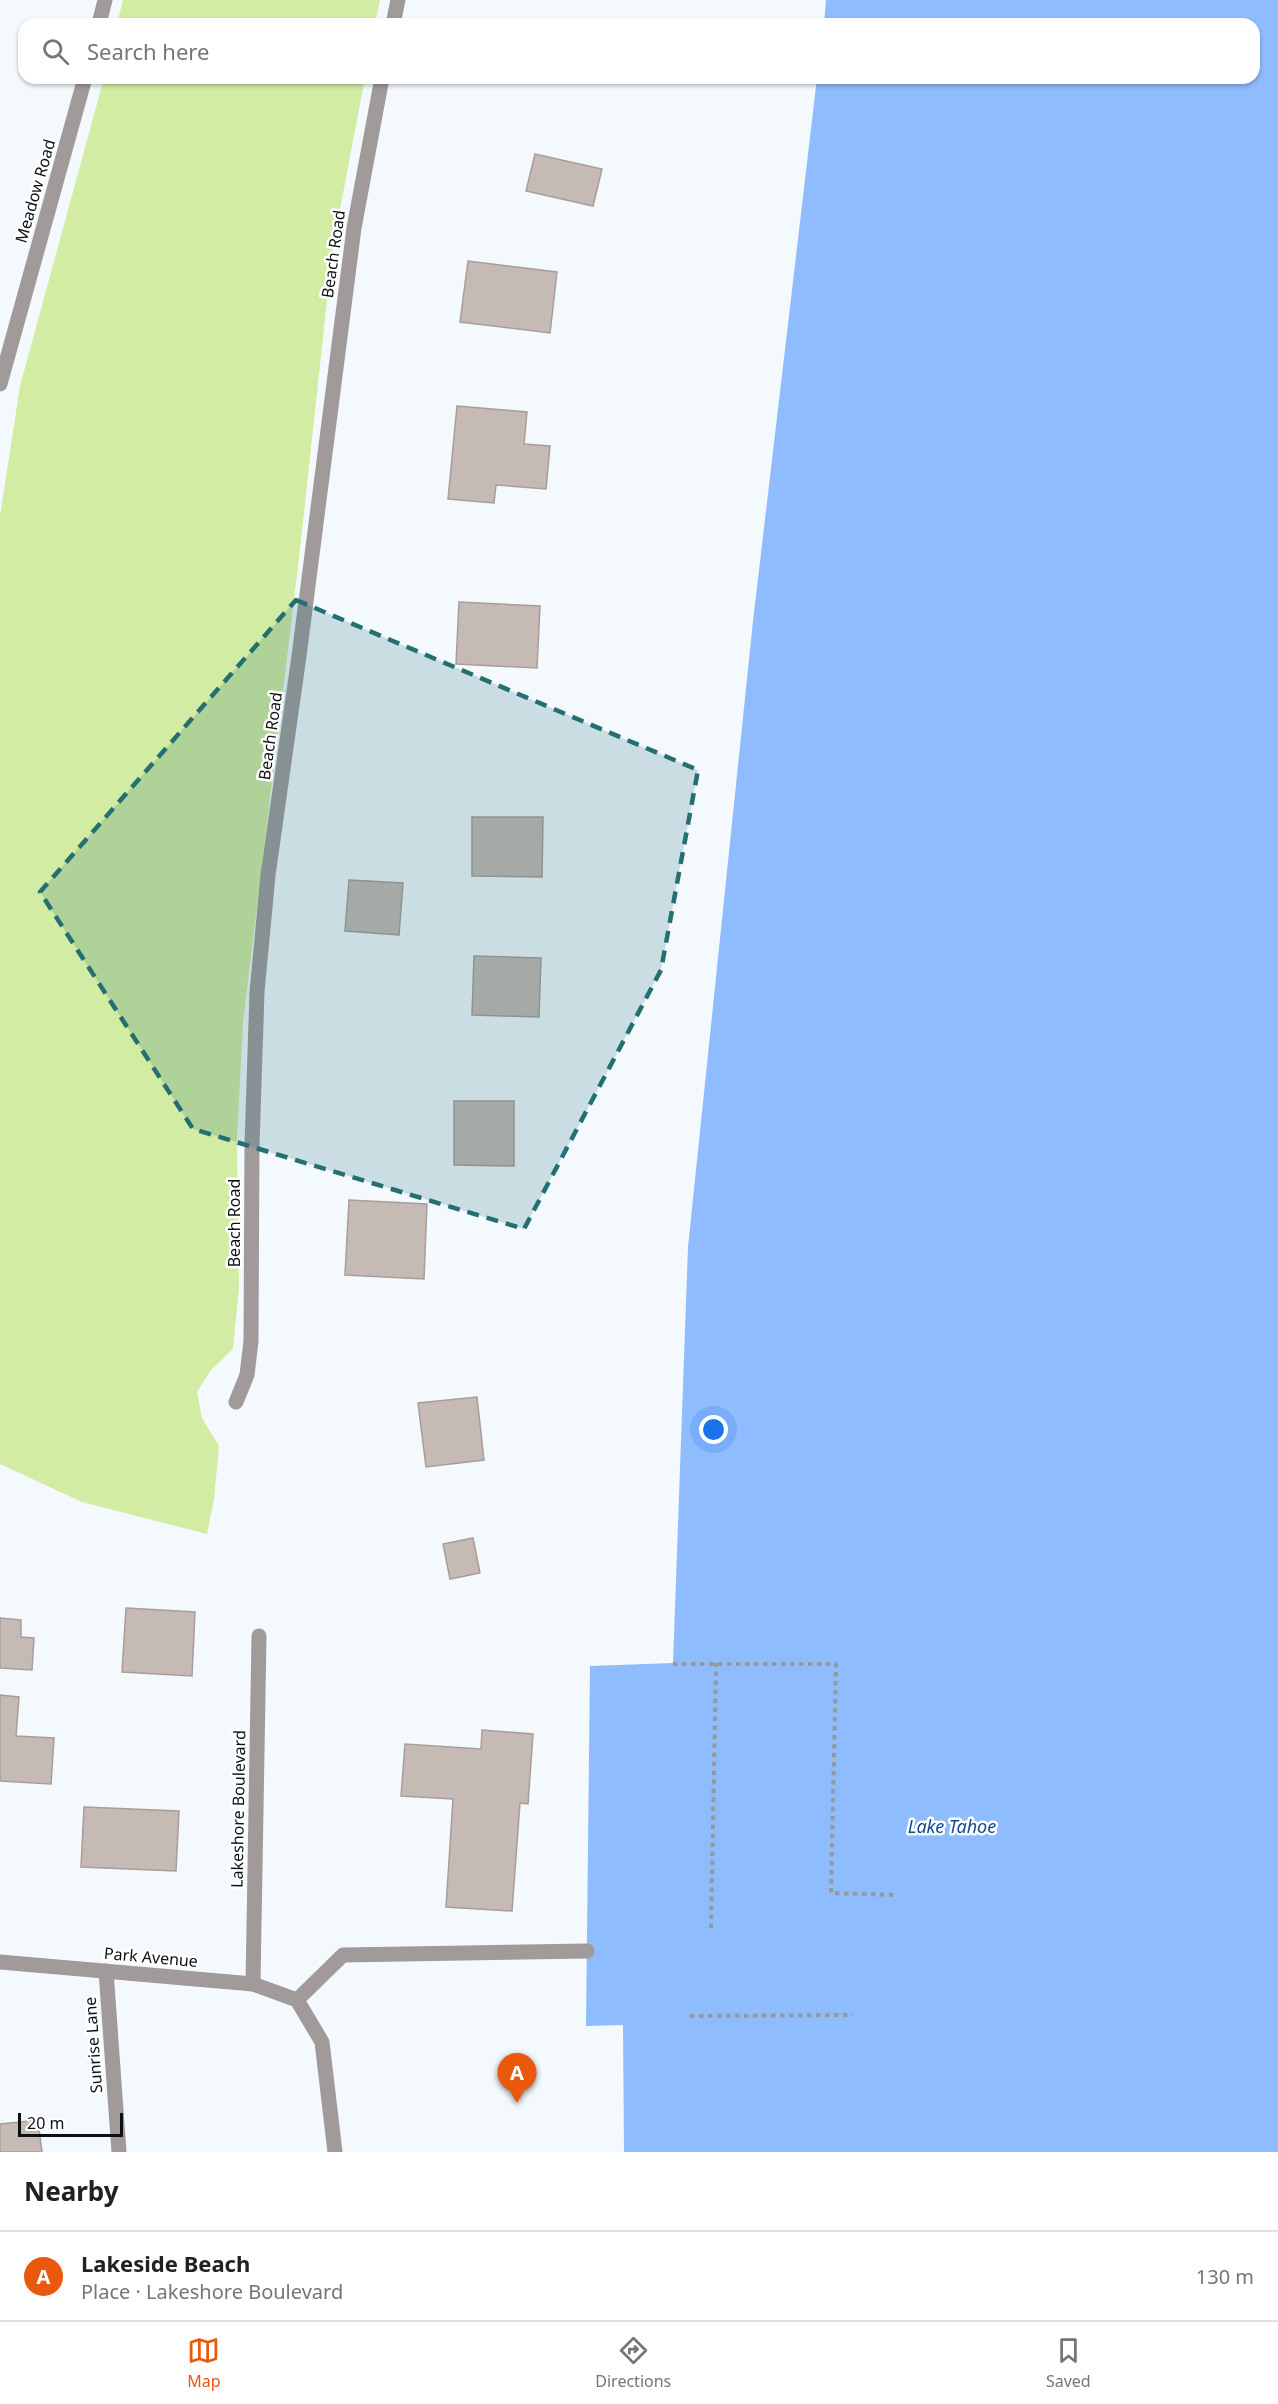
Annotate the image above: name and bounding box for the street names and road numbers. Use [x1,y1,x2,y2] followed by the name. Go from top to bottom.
[10,137,60,245] street label: Meadow Road
[316,209,350,299] street label: Beach Road
[253,691,287,781] street label: Beach Road
[223,1179,245,1267] street label: Beach Road
[226,1730,250,1888] street label: Lakeshore Boulevard
[103,1942,199,1972] street label: Park Avenue
[79,1996,107,2094] street label: Sunrise Lane

